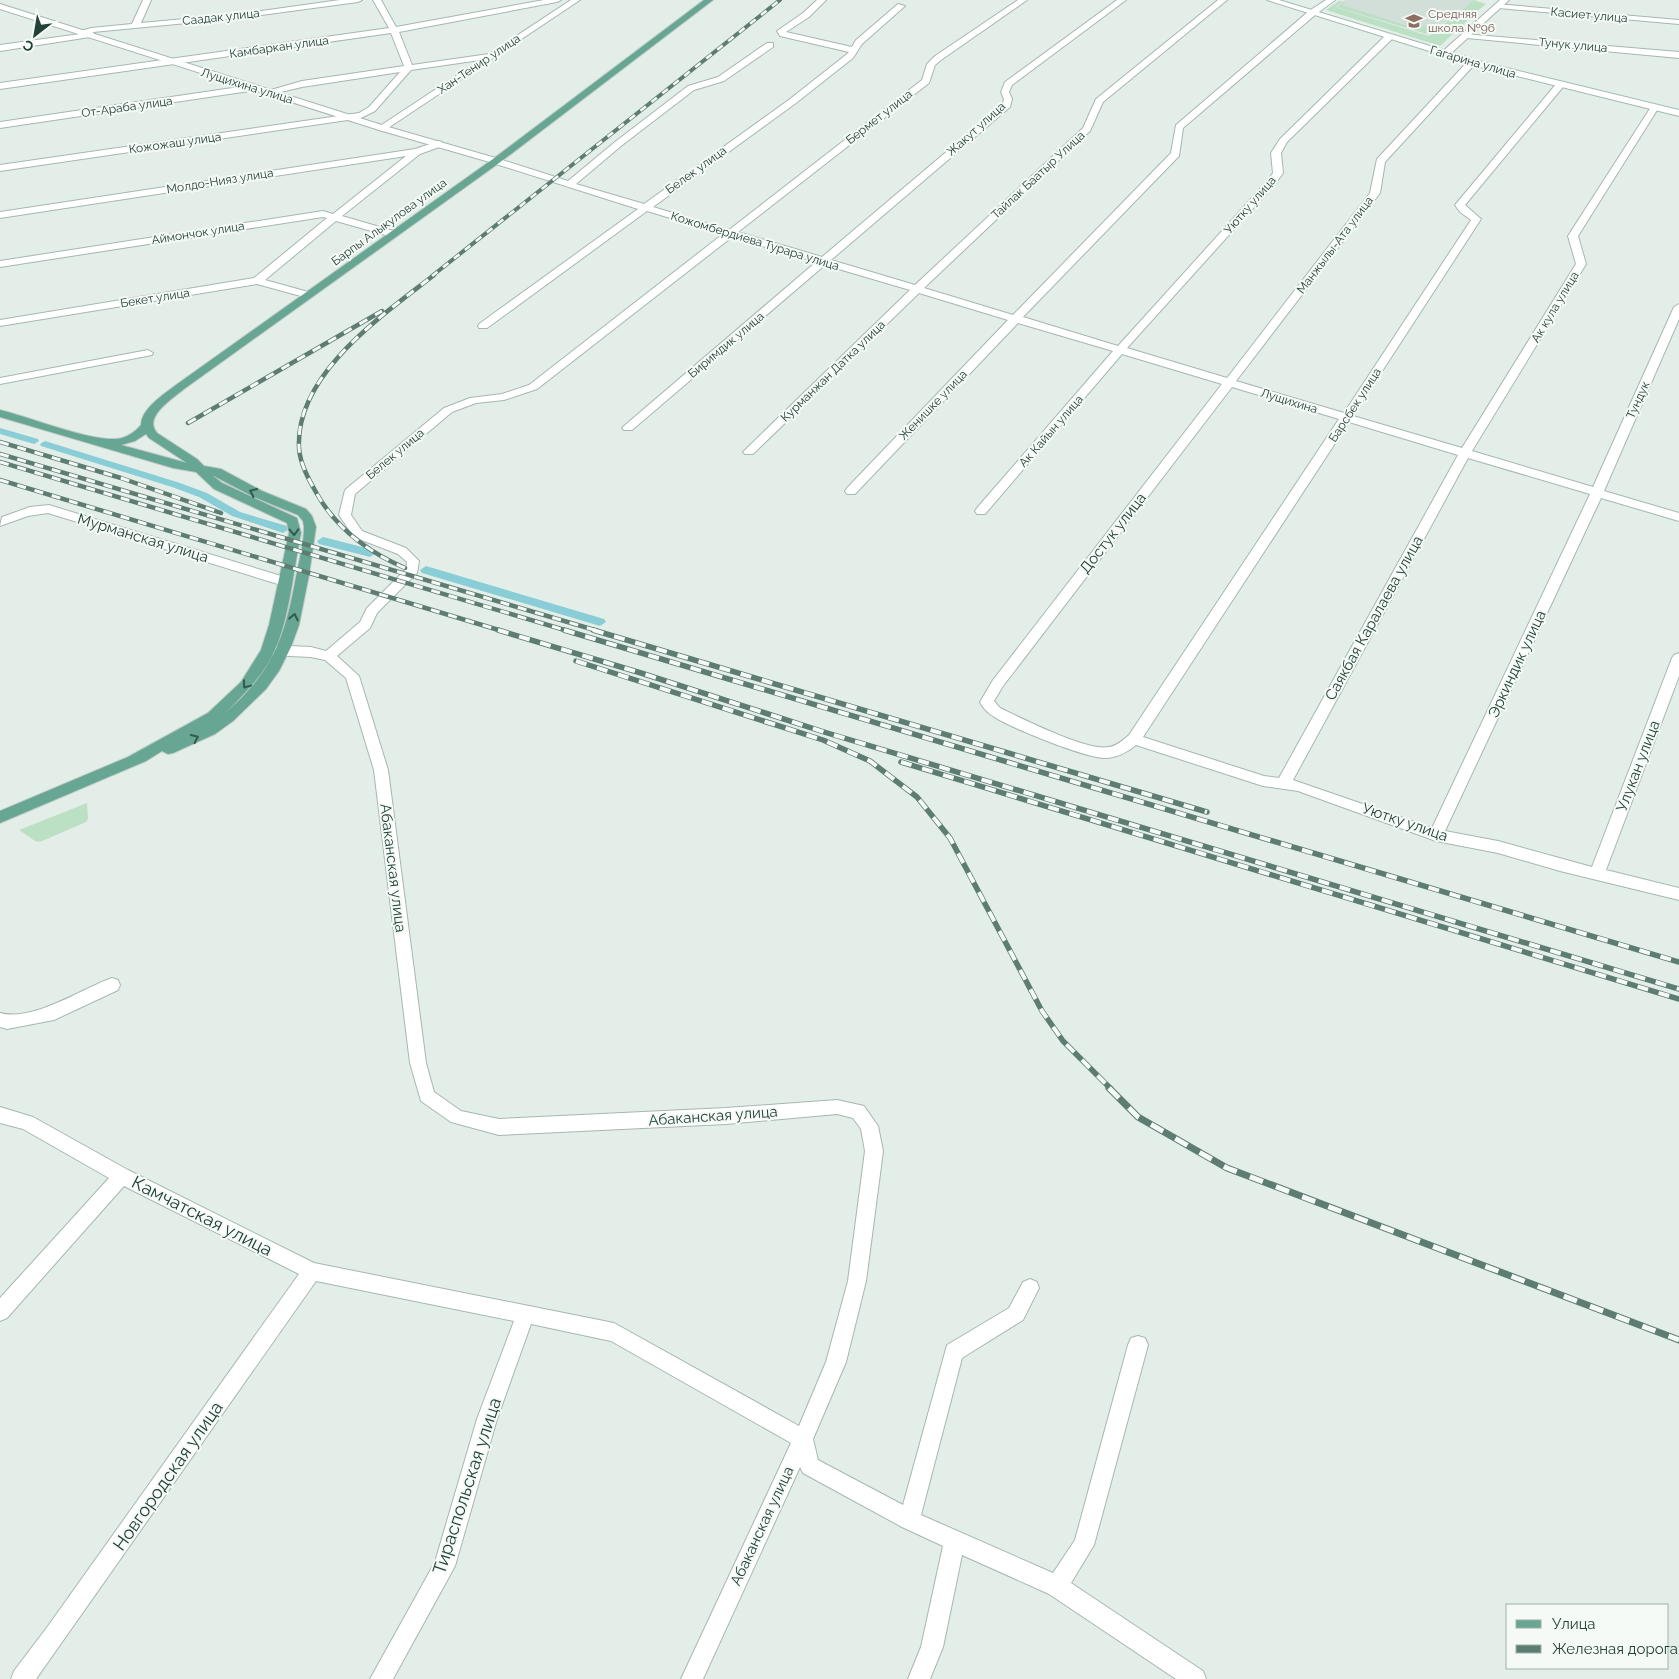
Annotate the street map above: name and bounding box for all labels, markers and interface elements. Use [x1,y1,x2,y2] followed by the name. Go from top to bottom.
[1550,5,1628,25] street label: Касиет улица
[182,6,260,28] street label: Саадак улица
[1428,7,1495,35] place label: Средняя школа №96
[10,10,60,60] north arrow
[1404,11,1424,31] school or university icon: Средняя школа №96
[435,31,523,97] street label: Хан-Тенир улица
[228,33,330,61] street label: Камбаркан улица
[1538,35,1608,55] street label: Тунук улица
[20,37,37,55] text: С
[1428,43,1518,81] street label: Гагарина улица
[199,65,295,107] street label: Лущихина улица
[843,87,915,147] street label: Бермет улица
[81,94,173,120] street label: От-Араба улица
[944,99,1008,159] street label: Жакут улица
[988,128,1088,222] street label: Тайлак Баатыр Улица
[128,130,222,156] street label: Кожожаш улица
[663,143,729,197] street label: Белек улица
[166,166,274,196] street label: Молдо-Нияз улица
[1221,173,1279,237] street label: Уютку улица
[329,176,449,268] street label: Барпы Алыкулова улица
[1294,194,1376,296] street label: Манжылы-Ата улица
[669,209,841,273] street label: Кожомбердиева Турара улица
[150,219,246,247] street label: Аймончок улица
[1528,269,1582,345] street label: Ак кула улица
[119,286,191,310] street label: Бекет улица
[685,309,767,381] street label: Биримдик улица
[778,317,888,425] street label: Курманжан Датка улица
[1326,365,1384,445] street label: Барсбек улица
[896,367,970,443] street label: Женишке улица
[1624,379,1652,421] street label: Тундук
[1259,386,1319,416] street label: Лущихина
[1016,392,1086,470] street label: Ак Кайын улица
[363,426,427,482] street label: Белек улица
[249,487,258,498] one-way arrow
[1076,489,1150,577] street label: Достук улица
[75,510,211,566] street label: Мурманская улица
[289,528,299,536] one-way arrow
[1321,533,1427,703] street label: Саякбая Каралаева улица
[1484,607,1550,721] street label: Эркиндик улица
[288,613,299,621] one-way arrow
[242,679,251,688] one-way arrow
[1612,718,1664,814] street label: Улукан улица
[190,734,199,744] one-way arrow
[1360,799,1450,845] street label: Уютку улица
[376,803,410,933] street label: Абаканская улица
[648,1102,778,1130] street label: Абаканская улица
[129,1171,276,1260] street label: Камчатская улица
[428,1395,505,1577] street label: Тираспольская улица
[108,1397,227,1554] street label: Новгородская улица
[726,1463,798,1589] street label: Абаканская улица
[1506,1604,1669,1669] legend
[1552,1615,1596,1633] text: Улица
[1552,1640,1678,1658] text: Железная дорога

